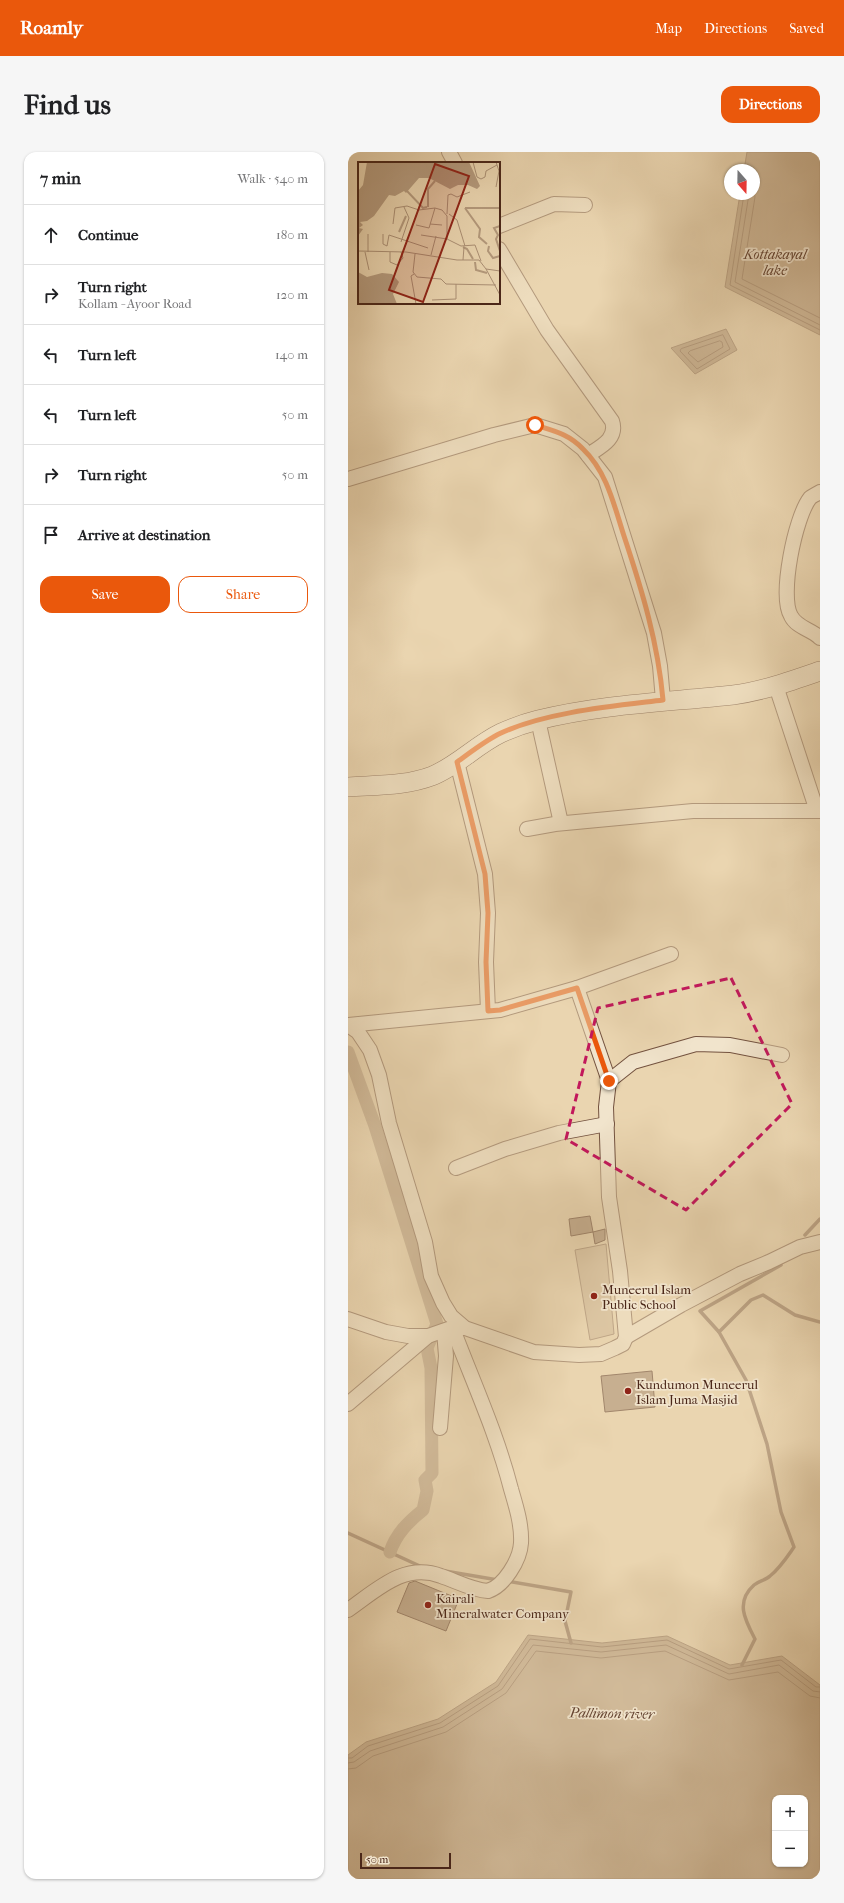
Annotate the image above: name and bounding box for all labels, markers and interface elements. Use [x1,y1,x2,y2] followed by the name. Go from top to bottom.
[20,17,83,39] text: Roamly
[655,20,682,37] text: Map
[704,20,767,37] text: Directions
[789,20,824,37] text: Saved
[721,86,820,123] button: Directions
[24,88,111,121] text: Find us
[358,162,500,304] inset map
[724,164,760,200] north arrow
[40,168,81,188] text: 7 min
[238,171,308,186] text: Walk · 540 m
[40,224,62,246] icon: ahead
[78,226,138,244] text: Continue
[276,227,308,242] text: 180 m
[743,246,808,279] water label: Kottakayal lake
[78,278,147,296] text: Turn right
[40,284,62,306] icon: right
[276,287,308,302] text: 120 m
[78,296,192,311] text: Kollam - Ayoor Road
[40,344,62,366] icon: left
[78,346,136,364] text: Turn left
[275,347,308,362] text: 140 m
[40,404,62,426] icon: left
[78,406,136,424] text: Turn left
[282,407,308,422] text: 50 m
[526,416,544,434] route start
[40,464,62,486] icon: right
[78,466,147,484] text: Turn right
[282,467,308,482] text: 50 m
[40,524,62,546] icon: arrive
[78,526,210,544] text: Arrive at destination
[40,576,170,613] button: Save
[178,576,308,613] button: Share
[600,1072,618,1090] route end
[602,1282,691,1312] place label: Muneerul Islam Public School
[589,1291,599,1301] marker: Muneerul Islam Public School
[636,1377,758,1407] place label: Kundumon Muneerul Islam Juma Masjid
[623,1386,633,1396] marker: Kundumon Muneerul Islam Juma Masjid
[436,1591,570,1621] place label: Kairali Mineralwater Company
[423,1600,433,1610] marker: Kairali Mineralwater Company
[568,1704,656,1723] water label: Pallimon river
[772,1795,808,1867] map controls
[772,1795,808,1831] button: +
[772,1831,808,1867] button: −
[360,1851,451,1870] scale bar
[366,1853,388,1866] text: 50 m

